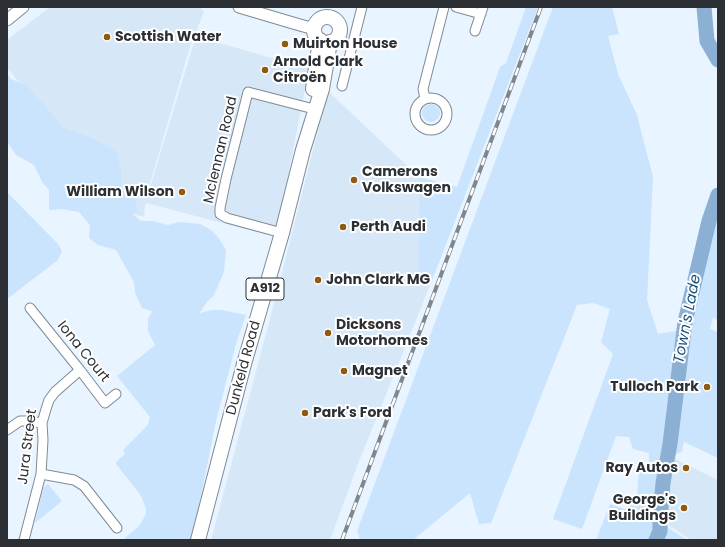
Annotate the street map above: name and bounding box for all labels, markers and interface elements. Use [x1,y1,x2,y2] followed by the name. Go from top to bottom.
[115,29,221,45] place label: Scottish Water
[102,32,112,42] marker: Scottish Water
[293,36,397,52] place label: Muirton House
[280,39,290,49] marker: Muirton House
[273,54,363,86] place label: Arnold Clark Citroën
[260,65,270,75] marker: Arnold Clark Citroën
[201,95,241,205] street label: Mclennan Road
[362,164,451,196] place label: Camerons Volkswagen
[349,175,359,185] marker: Camerons Volkswagen
[66,184,174,200] place label: William Wilson
[177,187,187,197] marker: William Wilson
[351,219,426,235] place label: Perth Audi
[338,222,348,232] marker: Perth Audi
[326,272,430,288] place label: John Clark MG
[671,273,705,365] water label: Town's Lade
[313,275,323,285] marker: John Clark MG
[246,278,284,300] road number: A912
[336,317,428,350] place label: Dicksons Motorhomes
[53,318,113,386] street label: Iona Court
[223,319,265,417] street label: Dunkeld Road
[323,328,333,338] marker: Dicksons Motorhomes
[352,363,408,379] place label: Magnet
[339,366,349,376] marker: Magnet
[610,379,699,395] place label: Tulloch Park
[702,382,712,392] marker: Tulloch Park
[313,405,392,421] place label: Park's Ford
[15,408,41,486] street label: Jura Street
[300,408,310,418] marker: Park's Ford
[605,460,678,476] place label: Ray Autos
[681,463,691,473] marker: Ray Autos
[609,492,676,524] place label: George's Buildings
[679,503,689,513] marker: George's Buildings

